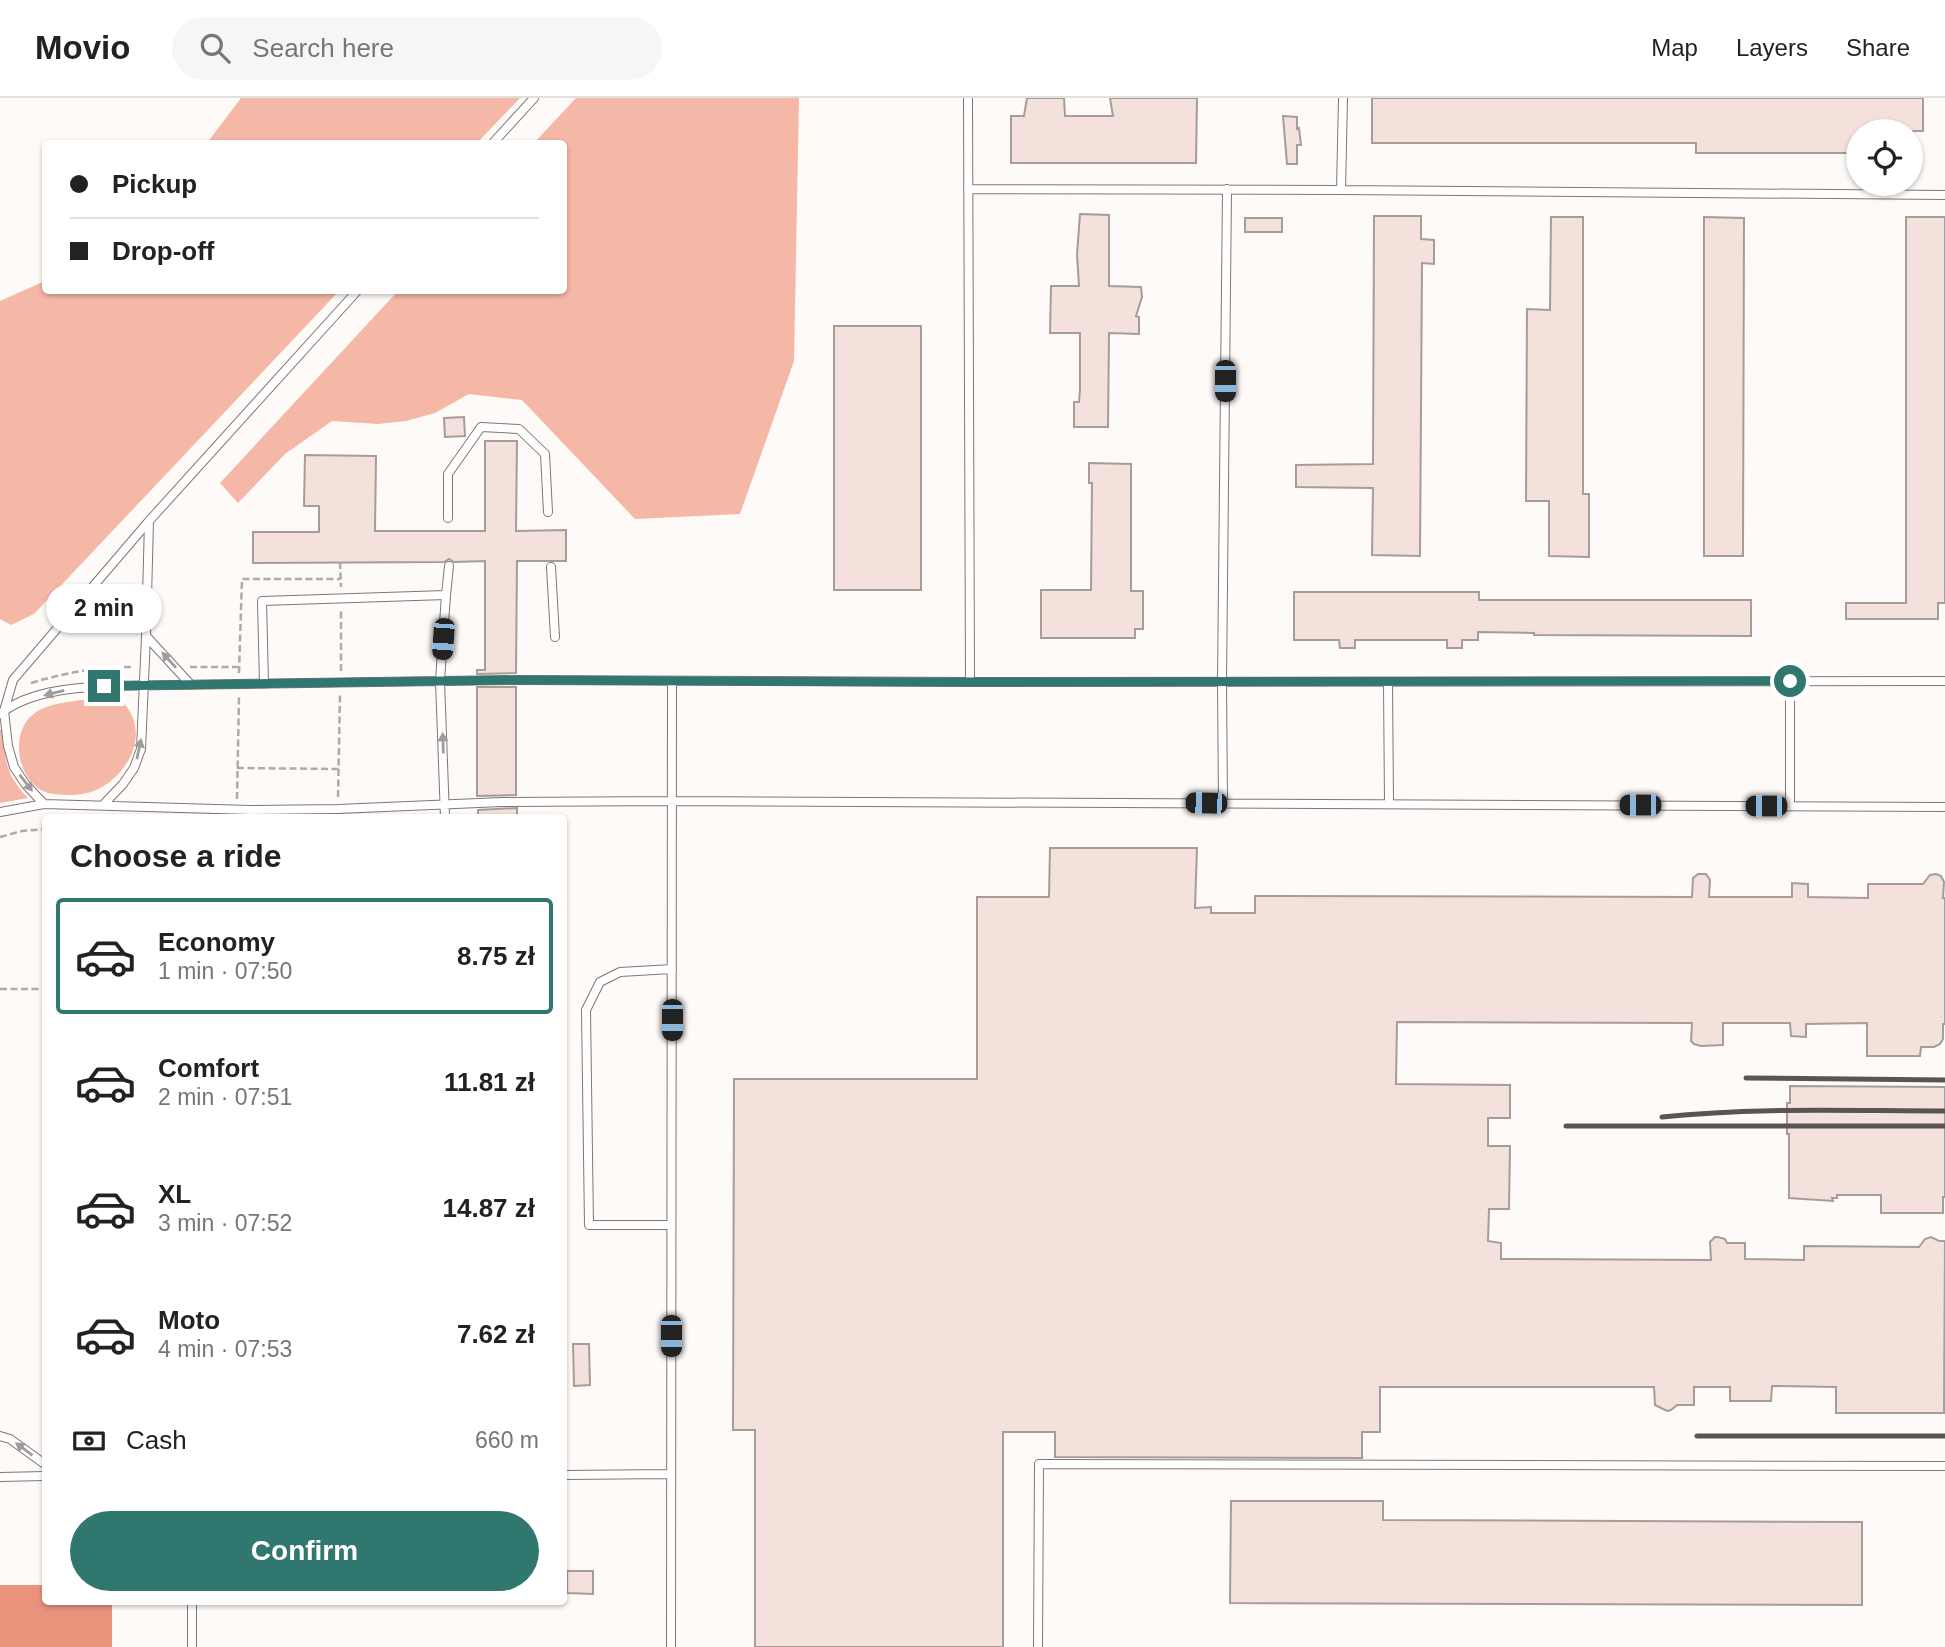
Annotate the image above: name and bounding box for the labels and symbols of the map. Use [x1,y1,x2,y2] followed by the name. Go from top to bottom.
[1215,360,1236,402] car
[46,584,162,634] callout: 2 min
[432,617,455,661] car
[161,652,177,669] one-way arrow
[1774,665,1806,697] route start
[88,670,120,702] route end
[43,688,65,699] one-way arrow
[437,731,448,753] one-way arrow
[134,738,145,760] one-way arrow
[18,774,32,792] one-way arrow
[1185,792,1228,814] car
[1620,795,1662,816] car
[1746,796,1788,817] car
[662,999,683,1041] car
[661,1315,682,1357] car
[15,1441,33,1456] one-way arrow

